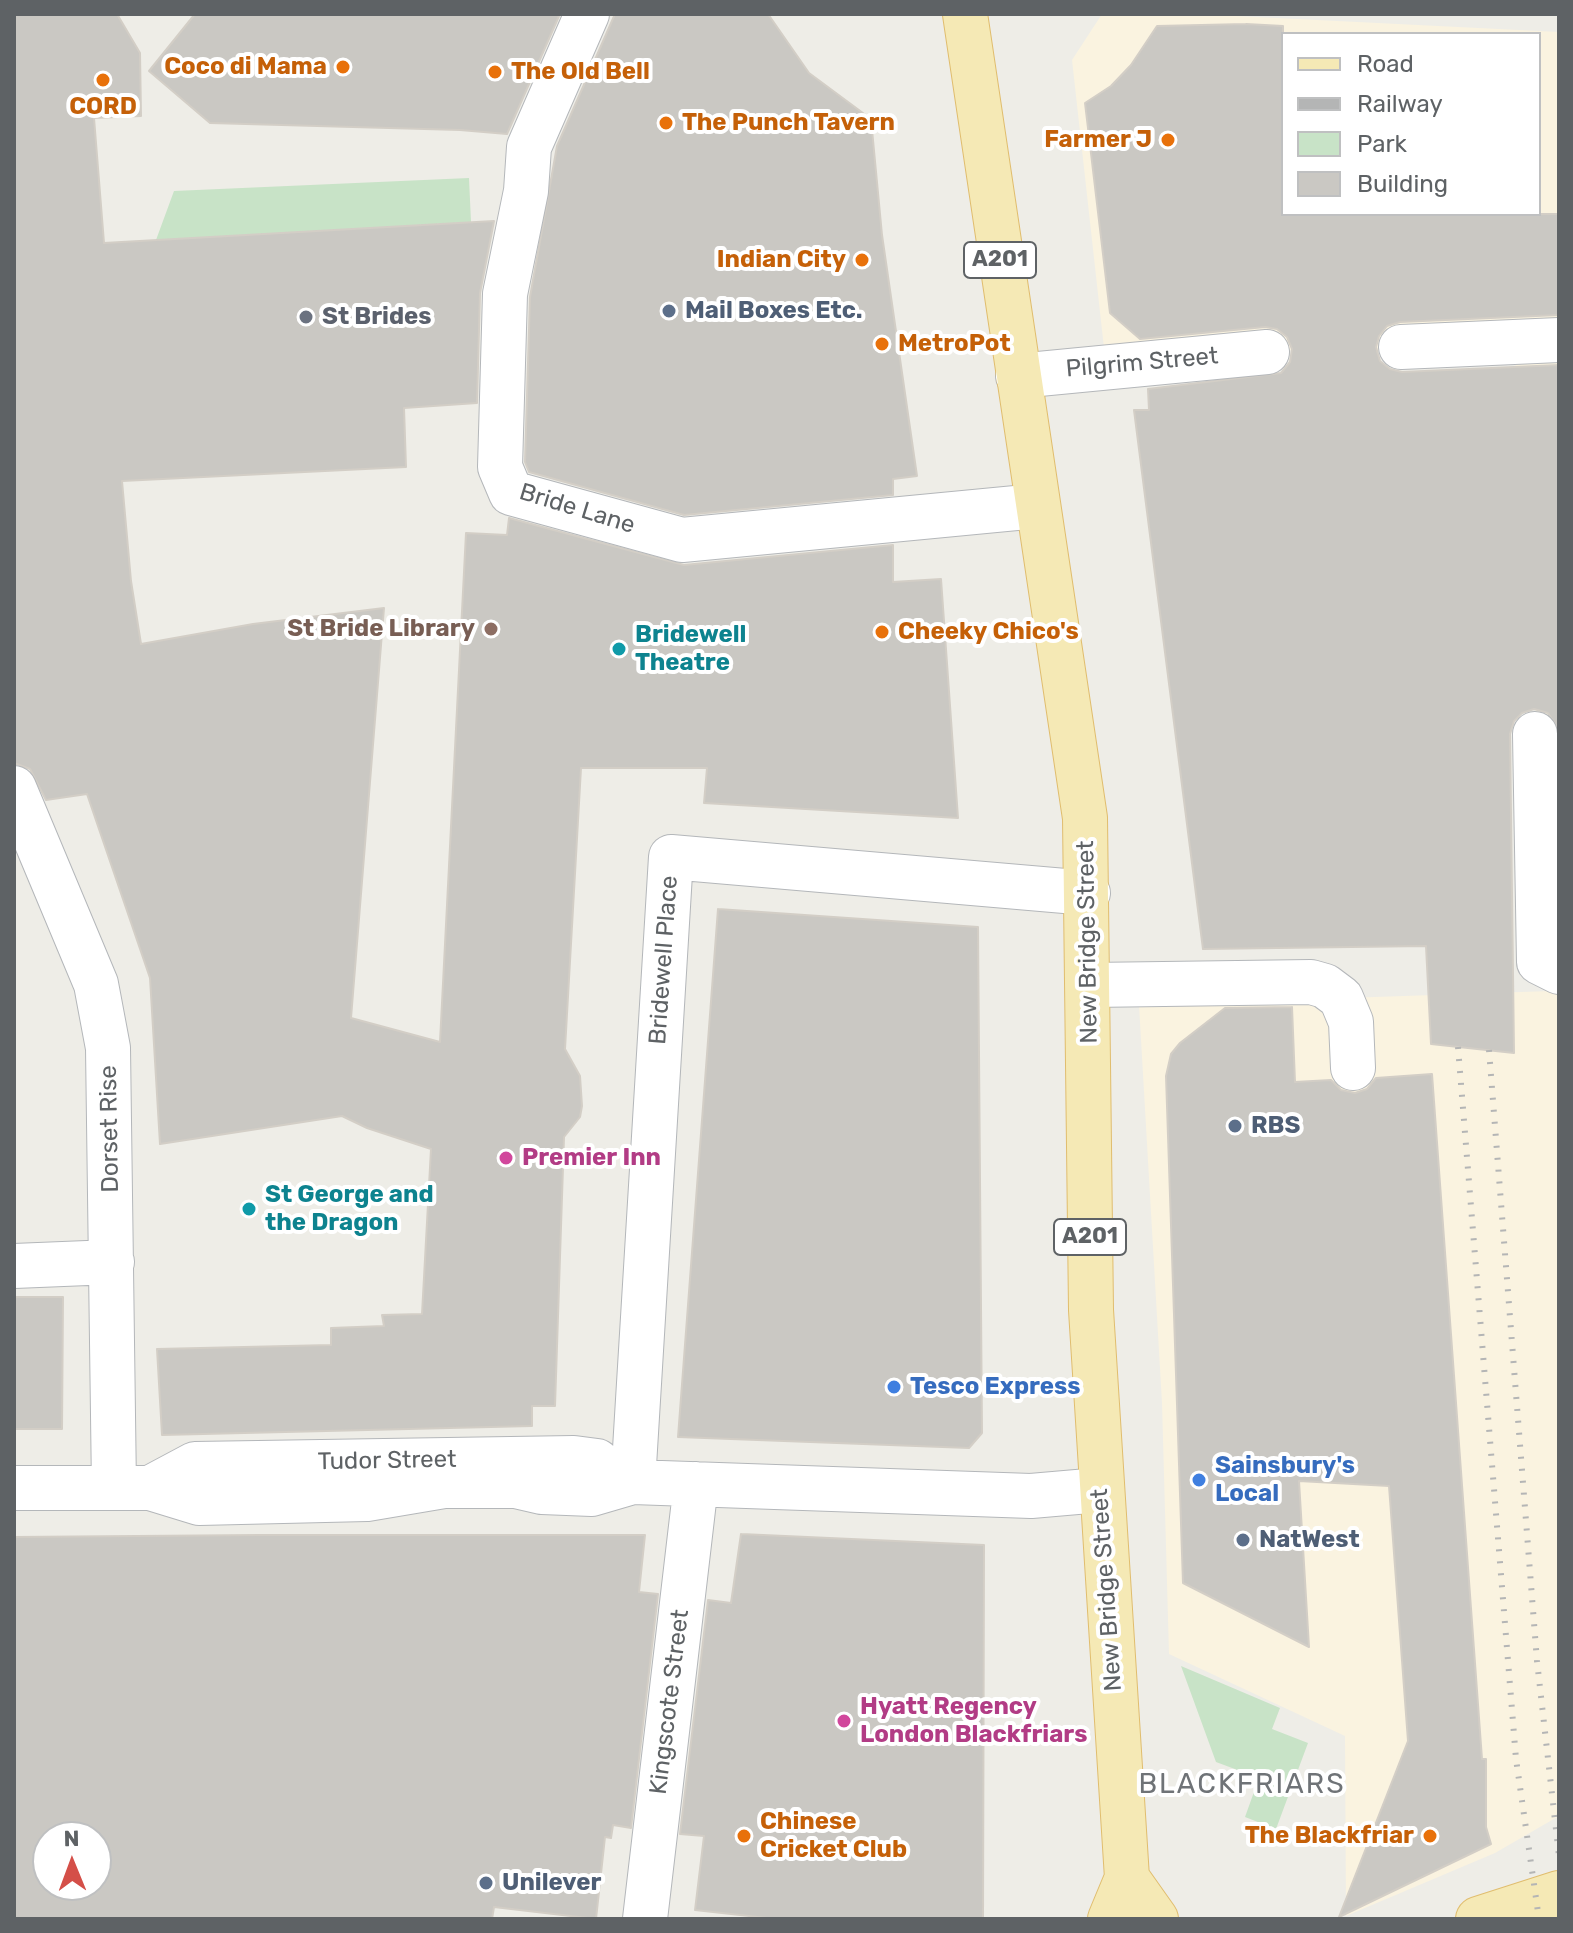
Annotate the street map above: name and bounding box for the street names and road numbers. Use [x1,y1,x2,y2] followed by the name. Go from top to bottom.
[964,242,1036,278] road number: A201
[1065,342,1219,384] street label: Pilgrim Street
[516,478,638,540] street label: Bride Lane
[1072,840,1104,1044] street label: New Bridge Street
[644,874,684,1046] street label: Bridewell Place
[94,1065,126,1193] street label: Dorset Rise
[1054,1219,1126,1255] road number: A201
[317,1445,457,1477] street label: Tudor Street
[1086,1488,1128,1692] street label: New Bridge Street
[644,1608,696,1796] street label: Kingscote Street

